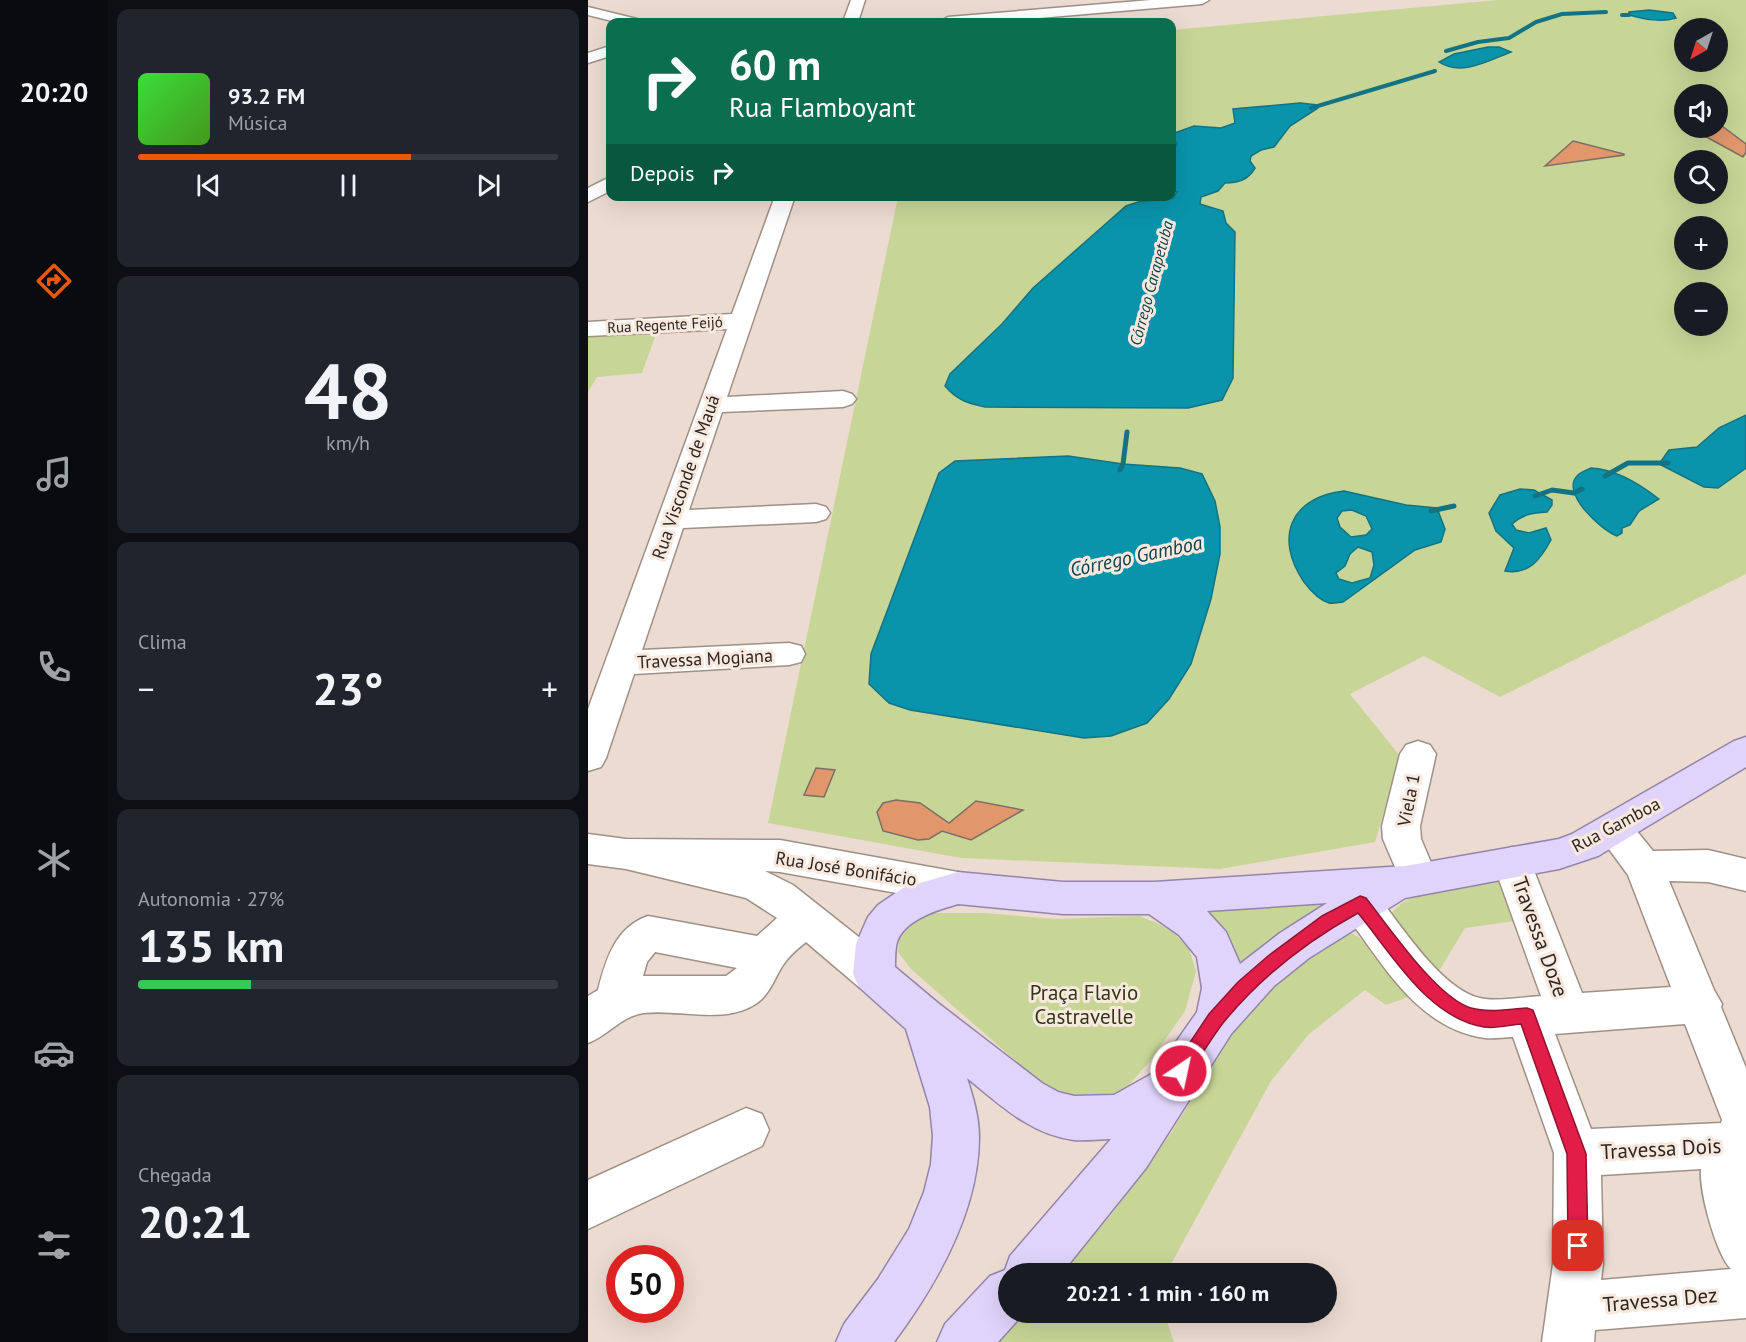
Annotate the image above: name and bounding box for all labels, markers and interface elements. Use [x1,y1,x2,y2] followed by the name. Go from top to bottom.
[1674,18,1728,72] north arrow
[1674,18,1728,336] map controls
[729,37,821,92] text: 60 m
[630,42,708,120] icon: right
[20,75,88,109] text: 20:20
[228,82,305,110] text: 93.2 FM
[1674,84,1728,138] button: sound
[729,90,916,124] text: Rua Flamboyant
[228,110,287,136] text: Música
[1674,150,1728,204] button: search
[706,156,739,189] icon: right
[630,159,694,187] text: Depois
[192,169,225,202] icon: previous
[332,169,365,202] icon: pause
[472,169,505,202] icon: next
[1674,216,1728,270] button: +
[1125,218,1177,347] water label: Córrego Carapetuba
[33,260,75,302] icon: directions
[1674,282,1728,336] button: −
[607,312,723,337] street label: Rua Regente Feijó
[304,340,392,441] text: 48
[647,392,724,562] street label: Rua Visconde de Mauá
[326,430,370,456] text: km/h
[33,453,75,495] icon: music
[1067,529,1205,583] water label: Córrego Gamboa
[138,629,187,655] text: Clima
[637,643,773,674] street label: Travessa Mogiana
[33,646,75,688] icon: phone
[313,659,383,717] text: 23°
[138,667,155,710] text: −
[541,667,558,710] text: +
[1392,772,1425,829] street label: Viela 1
[1568,792,1664,857] street label: Rua Gamboa
[33,839,75,881] icon: climate
[774,846,918,891] street label: Rua José Bonifácio
[1506,873,1575,1000] street label: Travessa Doze
[138,886,284,912] text: Autonomia · 27%
[138,916,284,974] text: 135 km
[1030,979,1138,1030] park label: Praça Flavio Castravelle
[33,1032,75,1074] icon: car
[1149,1039,1213,1103] position arrow
[1600,1132,1722,1165] street label: Travessa Dois
[138,1162,212,1188] text: Chegada
[138,1192,252,1250] text: 20:21
[1552,1220,1603,1271] pin
[33,1224,75,1266] icon: filters
[1561,1229,1594,1262] icon: arrive
[606,1245,684,1323] speed limit sign: 50
[1066,1279,1269,1307] text: 20:21 · 1 min · 160 m
[1602,1281,1718,1318] street label: Travessa Dez

